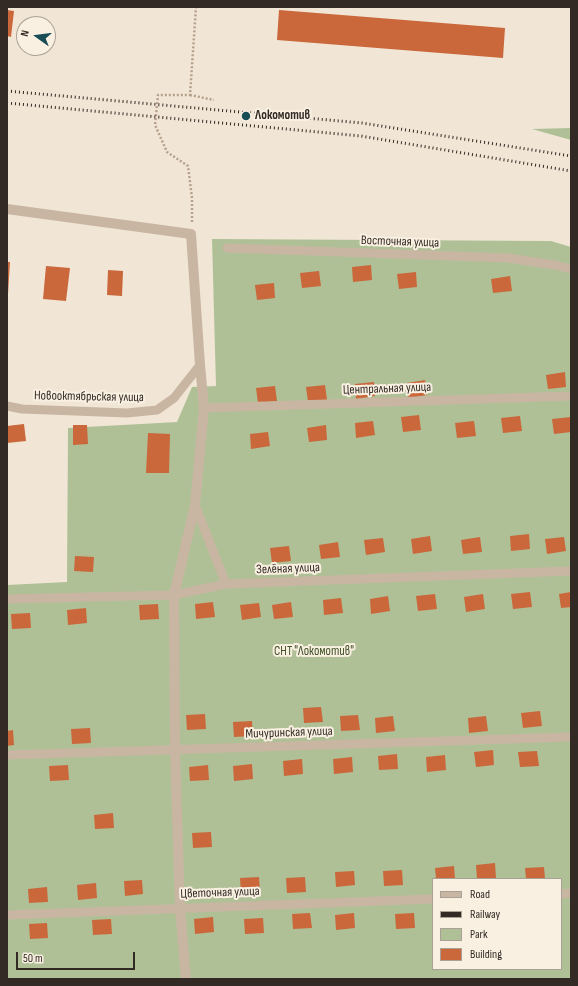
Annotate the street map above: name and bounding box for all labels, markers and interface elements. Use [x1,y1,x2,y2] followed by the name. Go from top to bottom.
[16,16,56,56] north arrow
[18,29,32,38] text: N
[255,108,310,124] place label: Локомотив
[240,110,252,122] marker: Локомотив
[361,233,439,251] street label: Восточная улица
[343,380,431,398] street label: Центральная улица
[34,388,144,406] street label: Новооктябрьская улица
[256,560,320,578] street label: Зелёная улица
[274,644,354,660] park label: СНТ "Локомотив"
[245,724,333,742] street label: Мичуринская улица
[432,878,562,970] legend
[180,884,260,902] street label: Цветочная улица
[470,887,490,902] text: Road
[470,907,500,922] text: Railway
[470,927,488,942] text: Park
[18,944,137,970] scale bar
[470,947,502,962] text: Building
[23,951,43,966] text: 50 m

